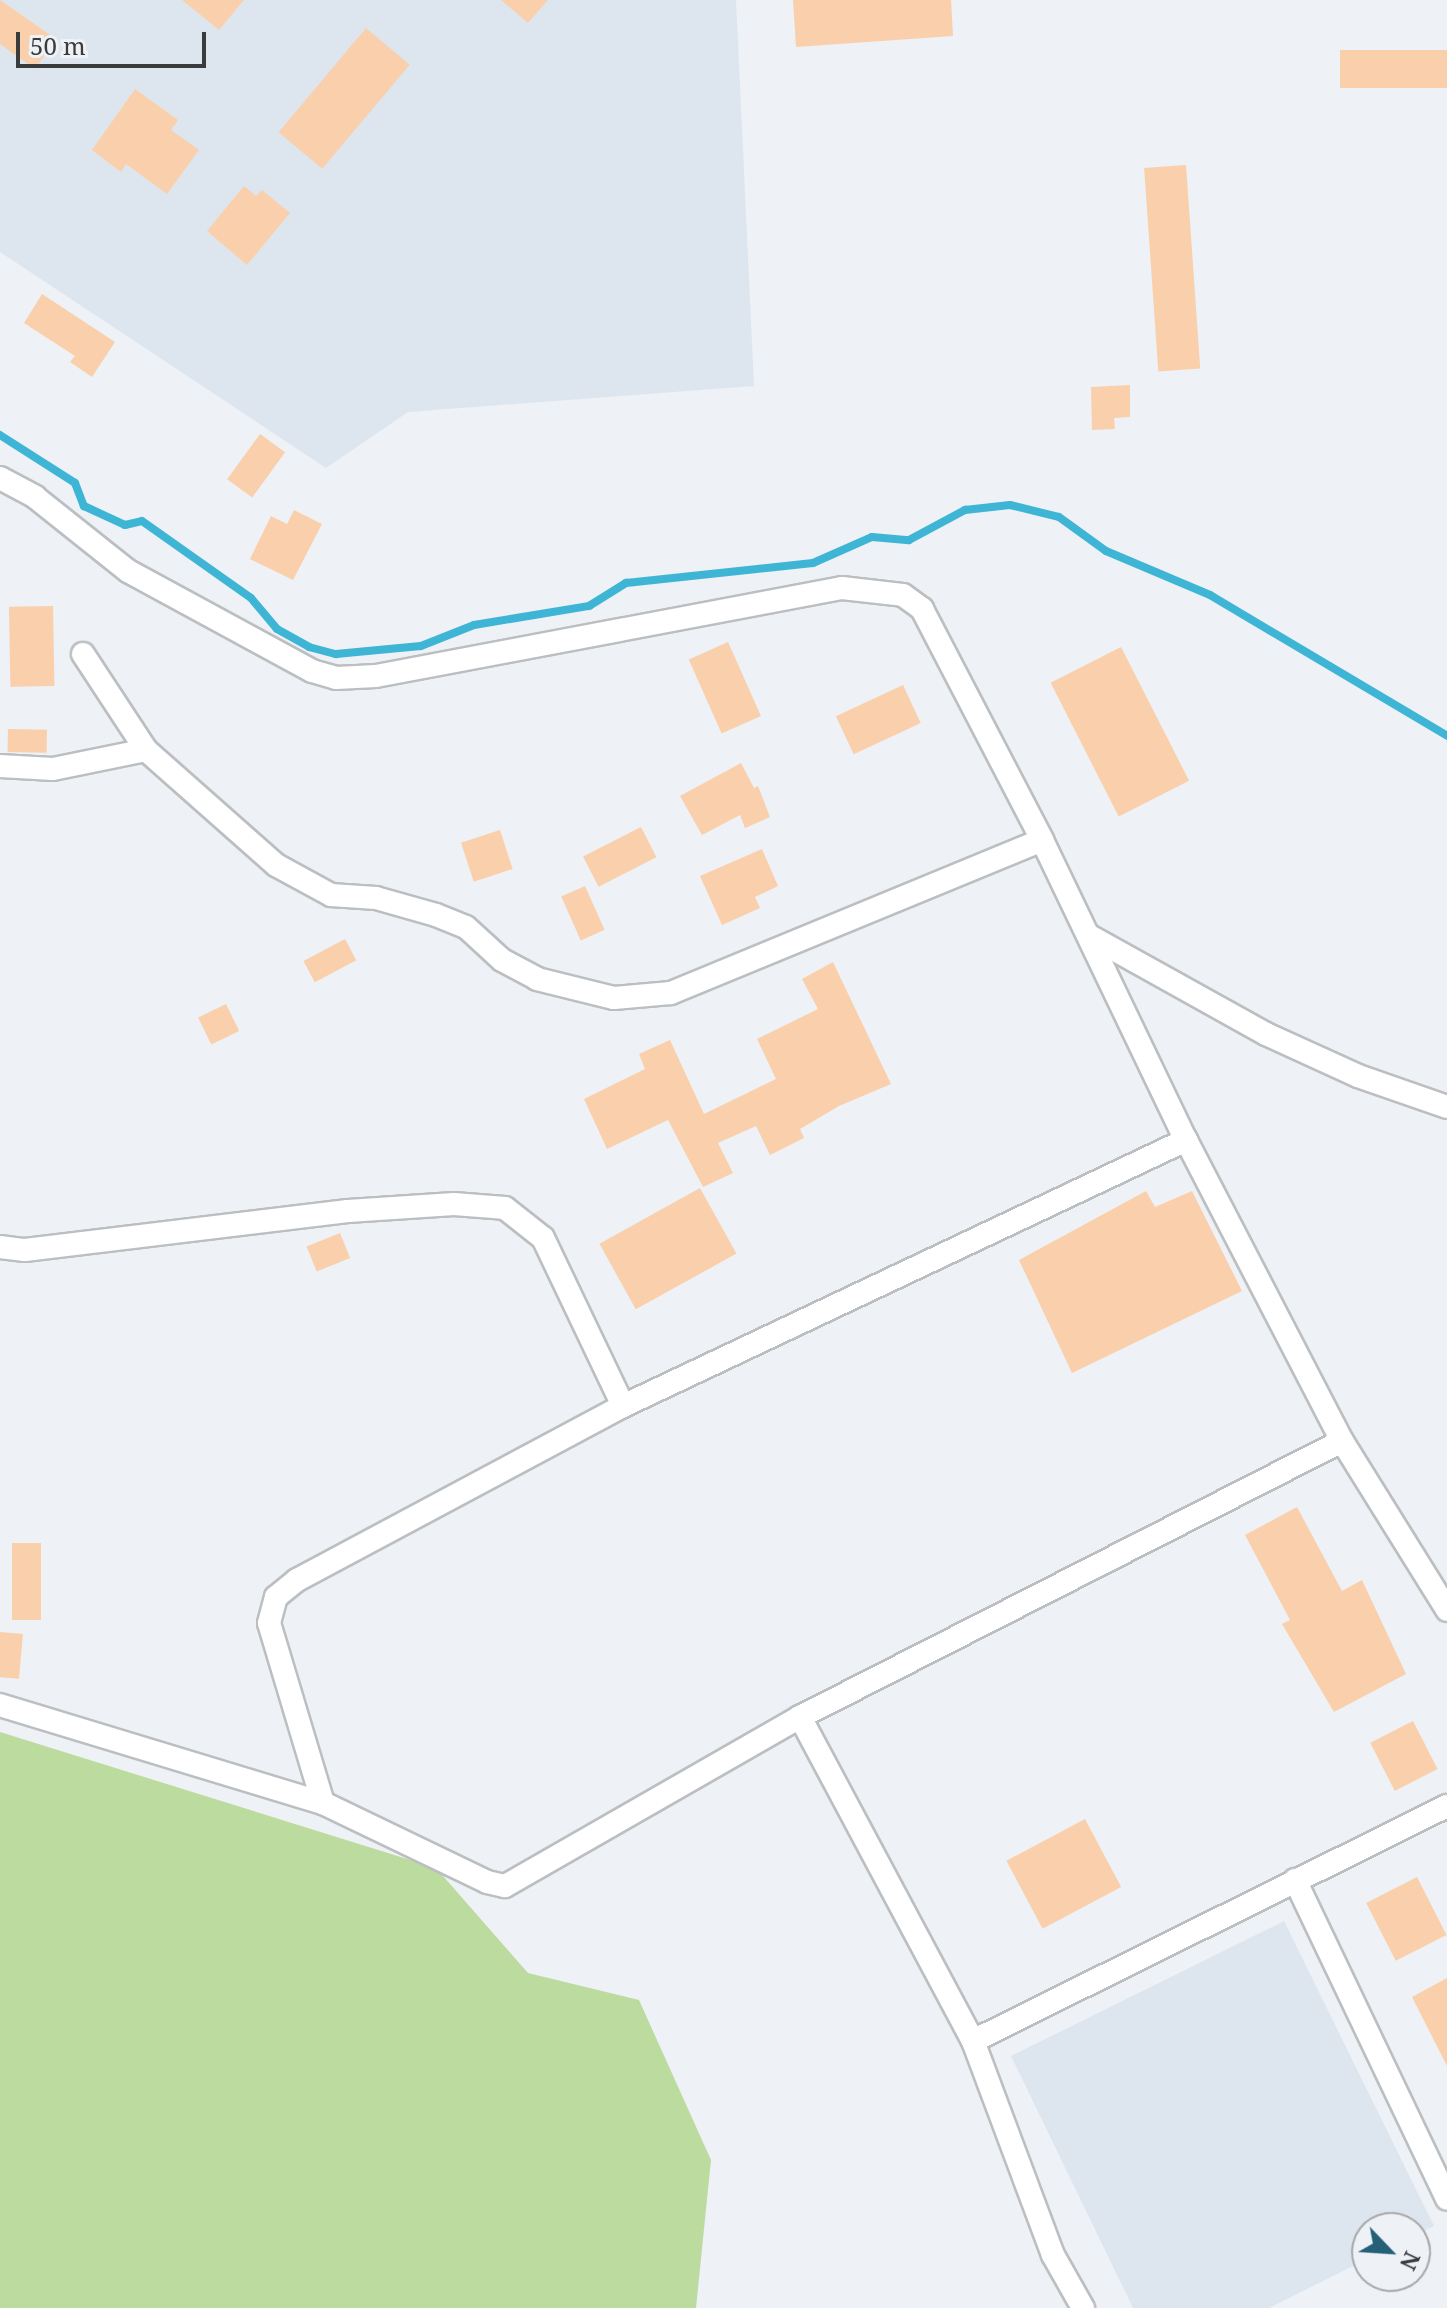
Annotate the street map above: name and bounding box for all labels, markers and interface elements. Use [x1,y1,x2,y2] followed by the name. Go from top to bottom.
[20,16,210,66] scale bar
[30,29,86,62] text: 50 m
[1351,2212,1431,2292] north arrow
[1394,2247,1428,2275] text: N

